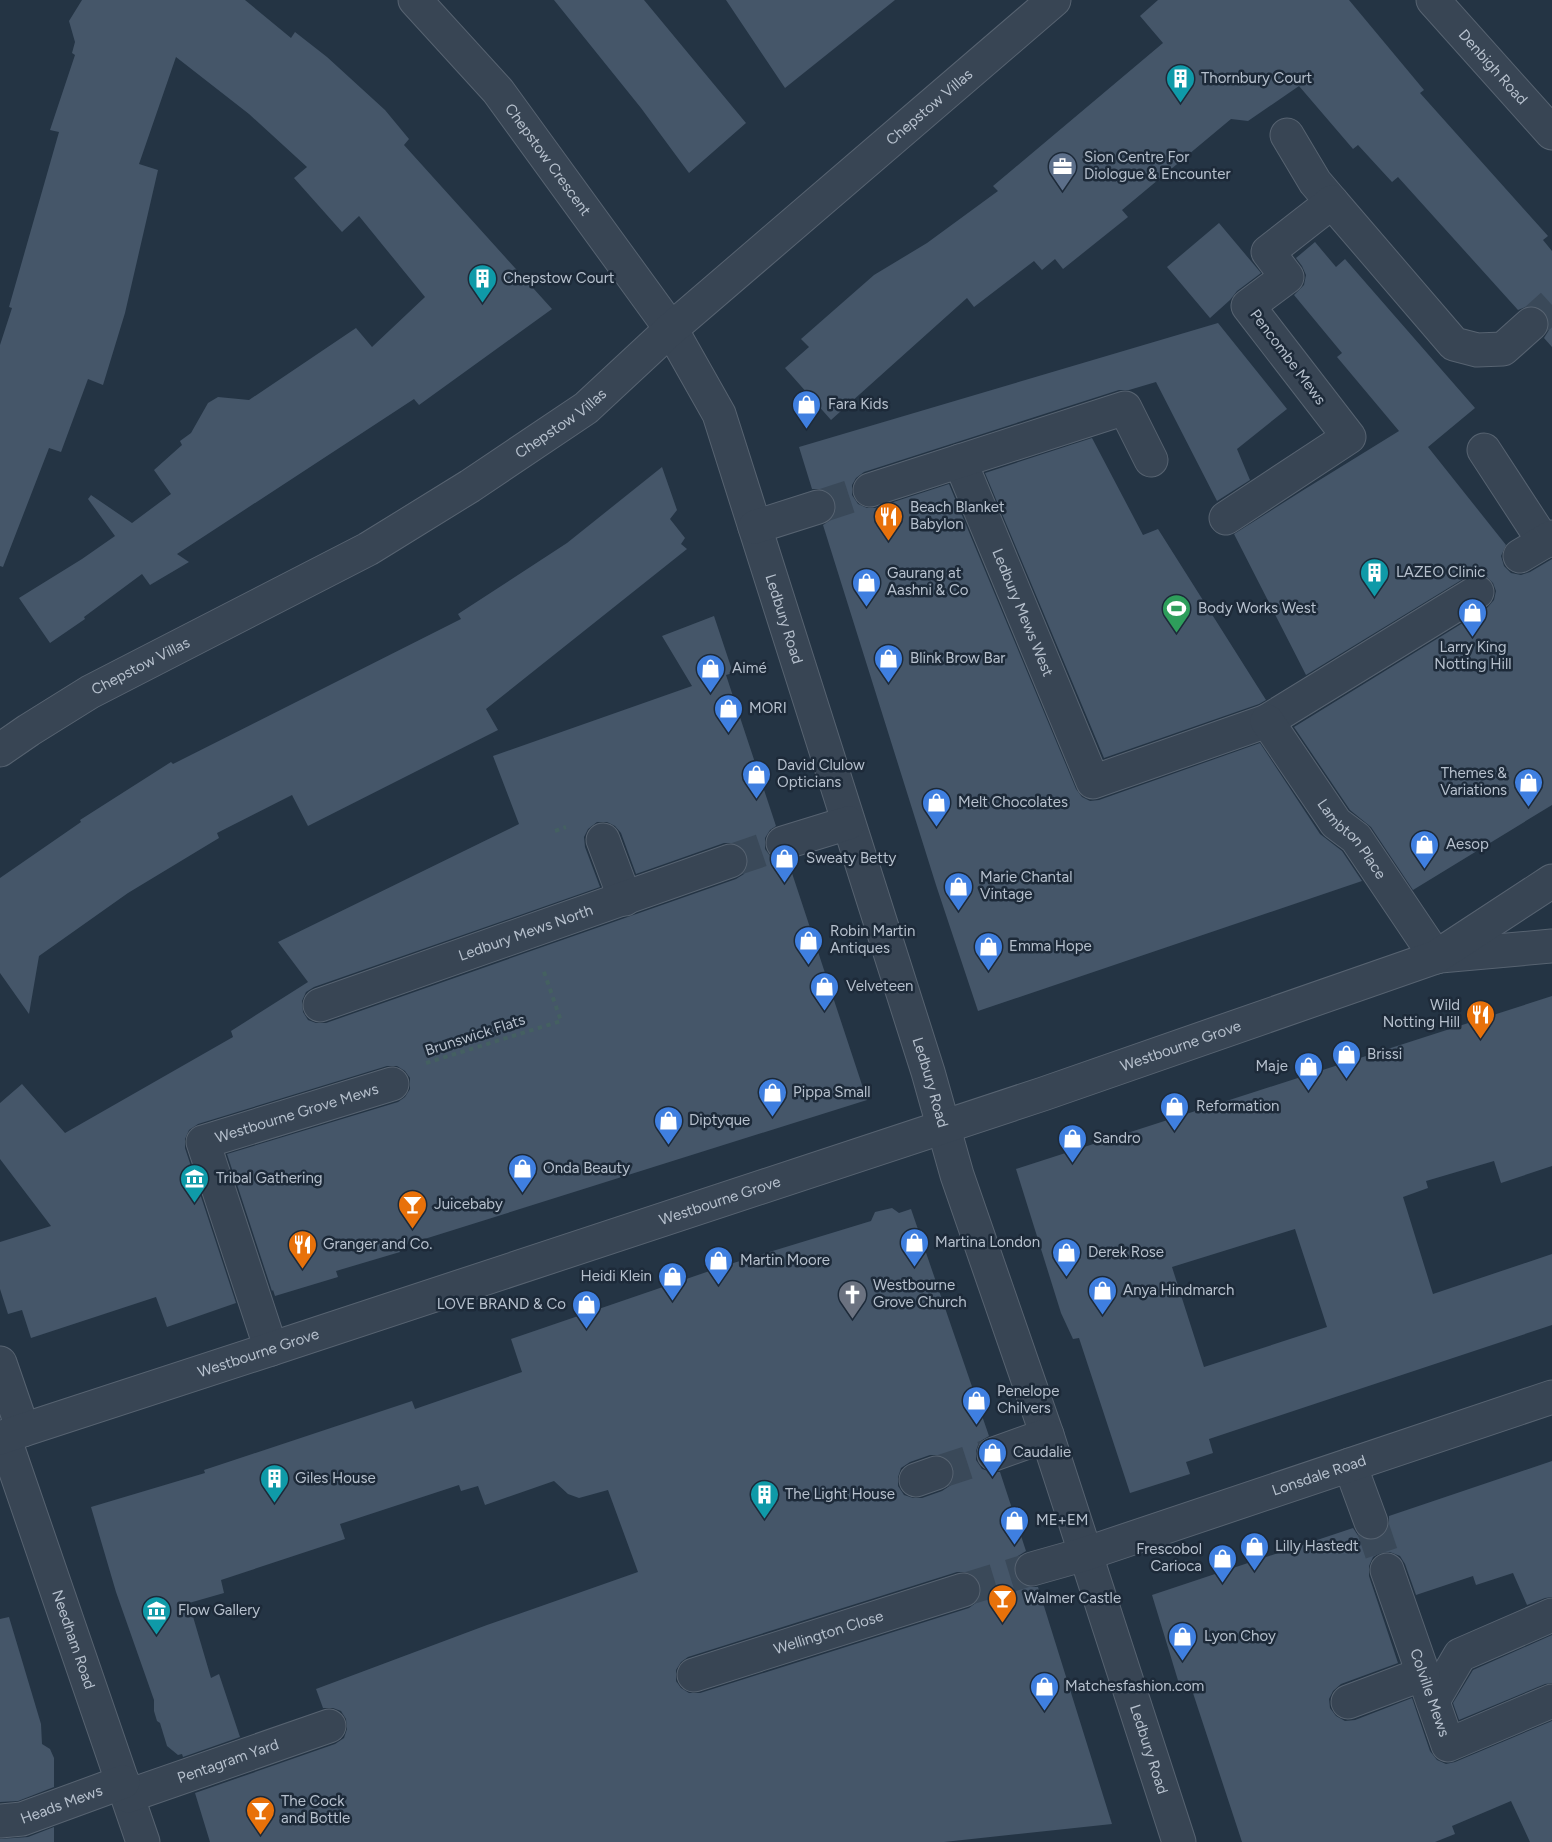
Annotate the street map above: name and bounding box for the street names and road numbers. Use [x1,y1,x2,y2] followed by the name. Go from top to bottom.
[1455,26,1531,108] street label: Denbigh Road
[882,65,976,149] street label: Chepstow Villas
[501,100,595,220] street label: Chepstow Crescent
[1246,306,1330,408] street label: Pencombe Mews
[512,385,610,462] street label: Chepstow Villas
[988,546,1057,679] street label: Ledbury Mews West
[761,572,807,666] street label: Ledbury Road
[88,633,193,699] street label: Chepstow Villas
[1313,796,1390,883] street label: Lambton Place
[456,901,595,965] street label: Ledbury Mews North
[423,1010,527,1060] street label: Brunswick Flats
[1118,1017,1243,1075] street label: Westbourne Grove
[909,1035,952,1129] street label: Ledbury Road
[213,1080,381,1147] street label: Westbourne Grove Mews
[657,1172,783,1229] street label: Westbourne Grove
[195,1325,321,1381] street label: Westbourne Grove
[1270,1451,1368,1499] street label: Lonsdale Road
[48,1587,99,1691] street label: Needham Road
[771,1607,885,1658] street label: Wellington Close
[1406,1646,1453,1739] street label: Colville Mews
[1126,1702,1172,1796] street label: Ledbury Road
[175,1735,281,1787] street label: Pentagram Yard
[18,1781,105,1828] street label: Heads Mews

